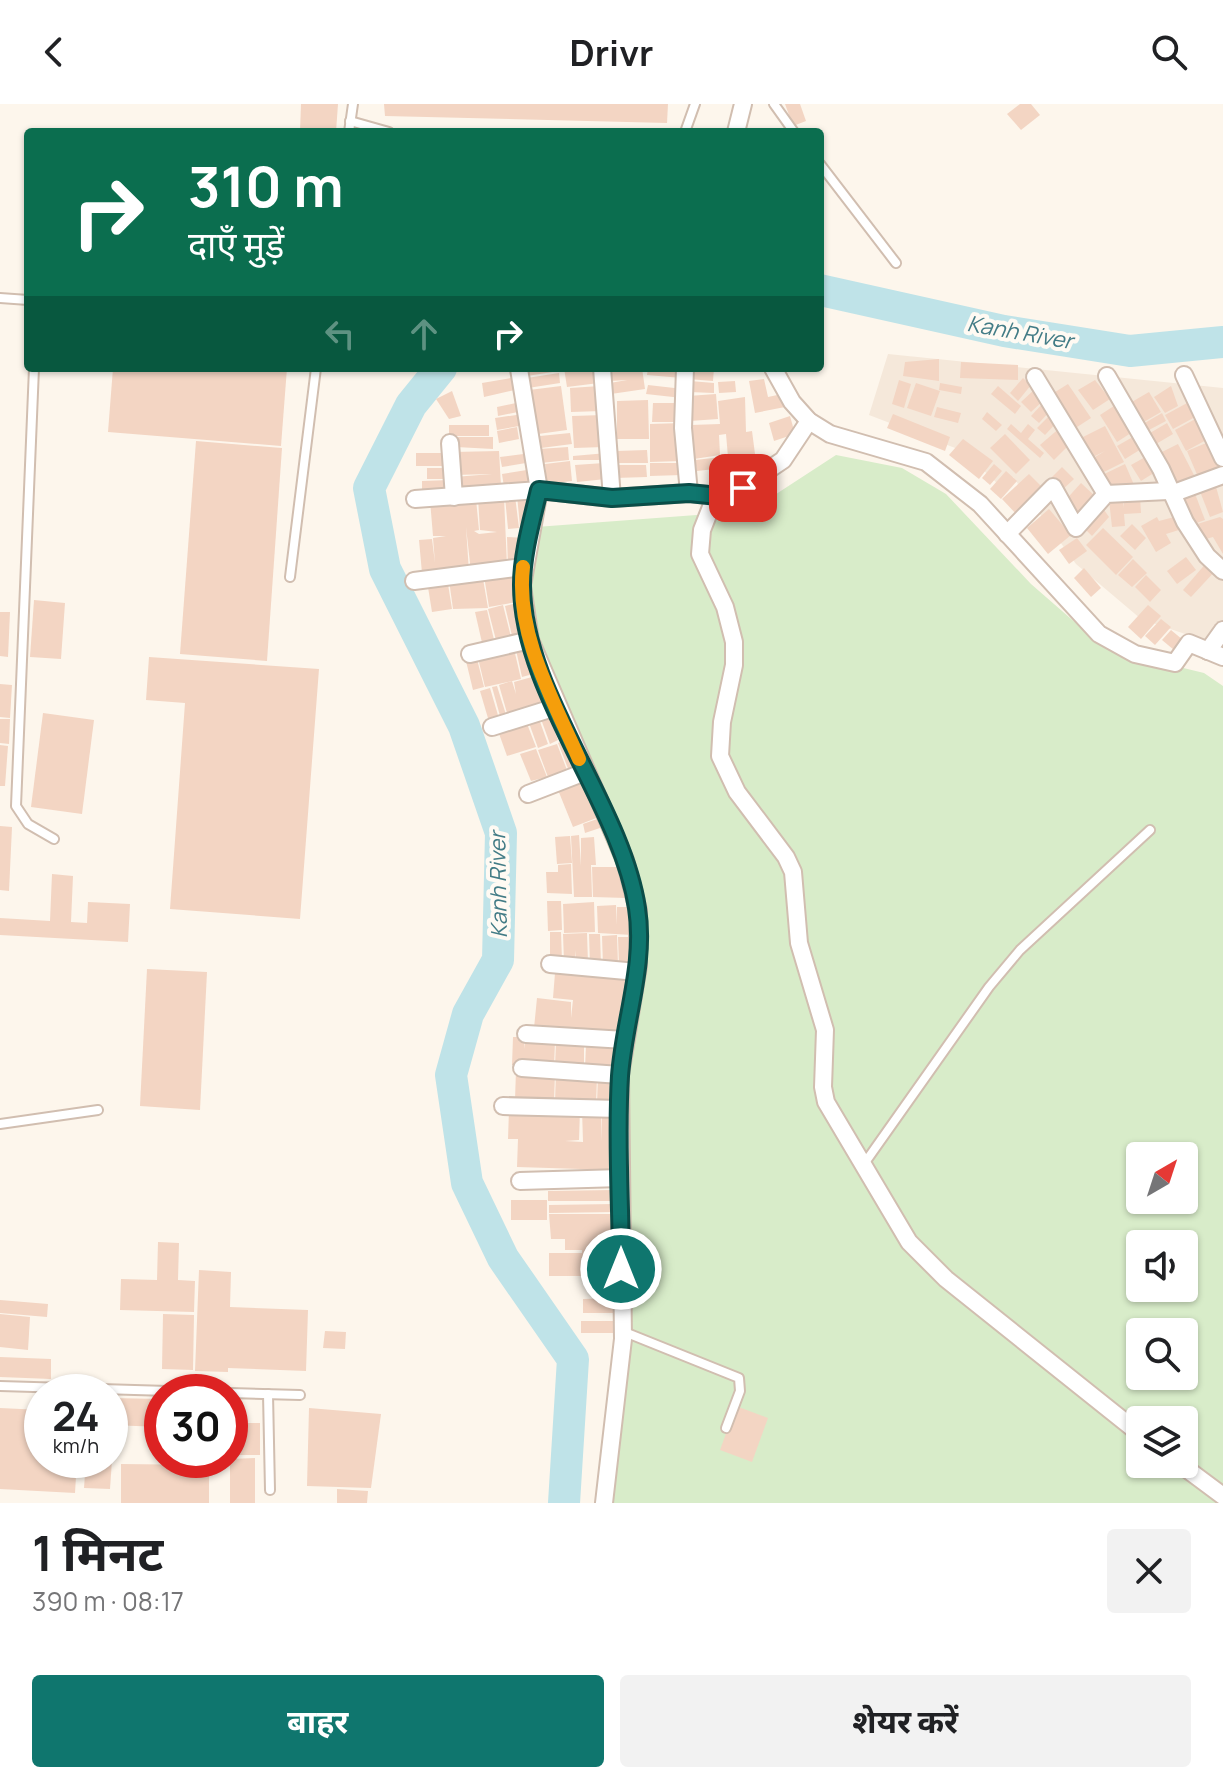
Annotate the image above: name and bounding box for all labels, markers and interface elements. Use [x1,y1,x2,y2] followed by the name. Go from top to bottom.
[570,28,653,77] text: Drivr
[32,30,76,74] icon: back
[1147,30,1191,74] icon: search
[188,147,344,224] text: 310 m
[56,160,160,264] icon: right
[188,220,284,269] text: दाएँ मुड़ें
[965,308,1078,357] water label: Kanh River
[318,312,362,356] icon: left
[402,312,446,356] icon: ahead
[486,312,530,356] icon: right
[709,454,777,522] pin
[721,466,765,510] icon: arrive
[482,829,514,938] water label: Kanh River
[1126,1142,1198,1214] north arrow
[1126,1142,1198,1478] map controls
[579,1227,663,1311] position arrow
[1126,1230,1198,1302] button: sound
[1126,1318,1198,1390] button: search
[144,1374,248,1478] speed limit sign: 30
[52,1388,100,1443] text: 24
[1126,1406,1198,1478] button: layers
[53,1432,99,1459] text: km/h
[32,1520,163,1585] text: 1 मिनट
[1107,1529,1191,1613] button: close
[32,1583,184,1619] text: 390 m · 08:17
[32,1675,604,1767] button: बाहर
[620,1675,1191,1767] button: शेयर करें

